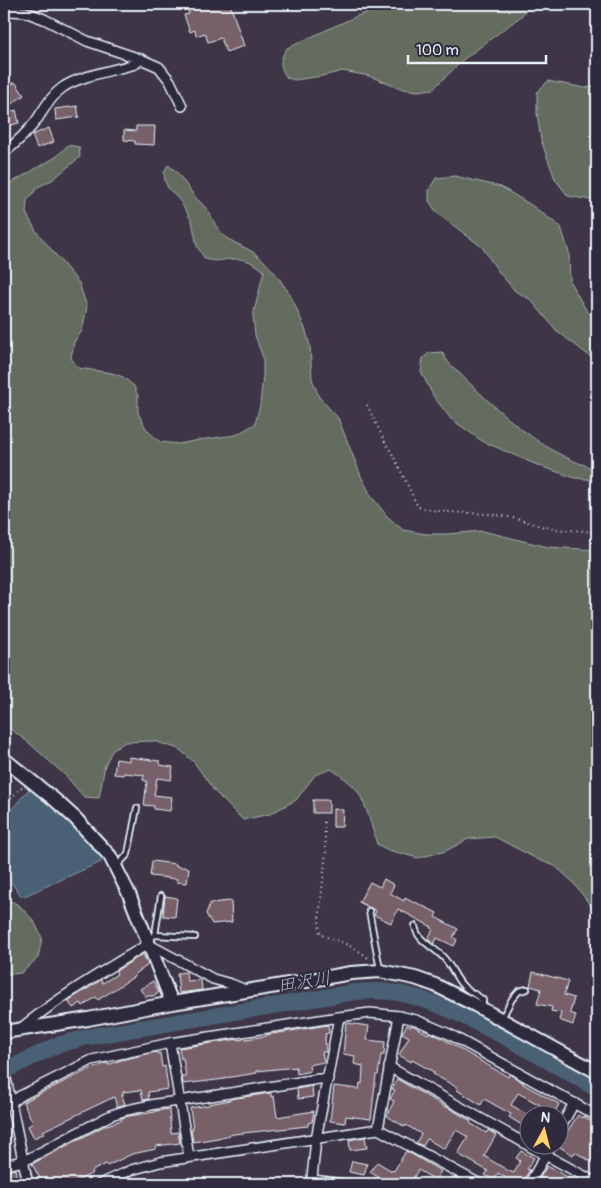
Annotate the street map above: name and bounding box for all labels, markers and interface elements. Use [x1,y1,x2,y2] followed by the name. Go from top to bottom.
[408,32,546,64] scale bar
[416,41,459,60] text: 100 m
[276,966,332,998] water label: 田沢川
[518,1106,568,1156] north arrow
[540,1109,551,1127] text: N

